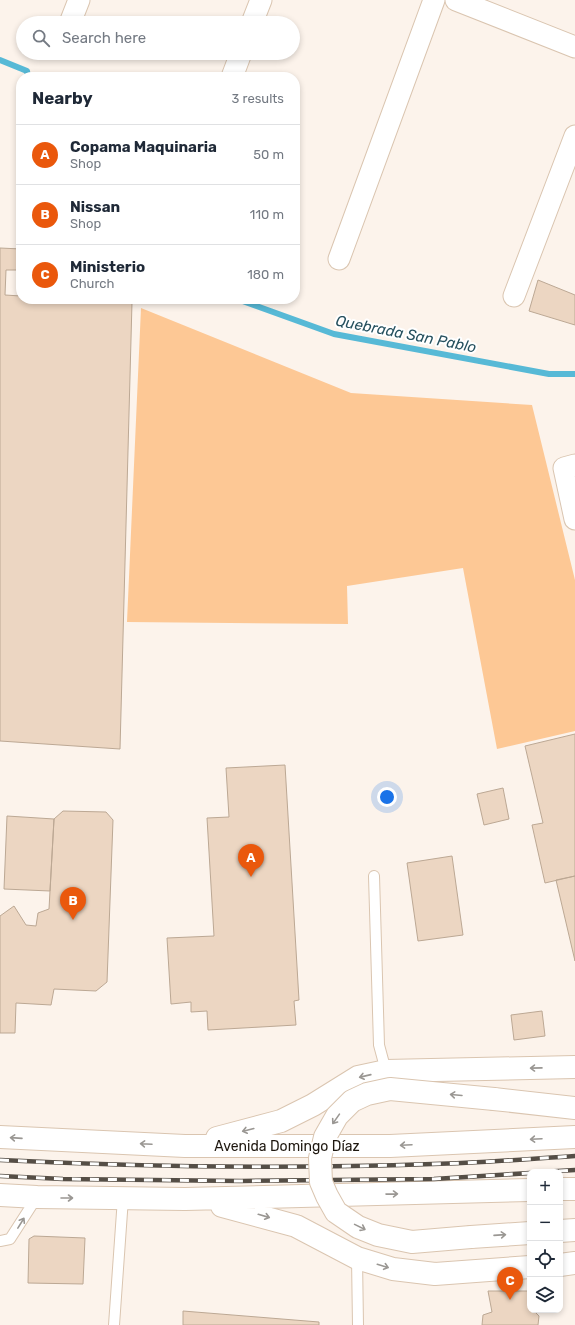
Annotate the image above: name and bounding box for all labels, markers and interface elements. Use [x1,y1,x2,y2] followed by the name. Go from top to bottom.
[16,16,300,60] search box
[30,27,52,49] icon: search
[62,29,146,47] text: Search here
[32,88,93,108] text: Nearby
[232,91,284,106] text: 3 results
[70,138,217,156] text: Copama Maquinaria
[40,147,50,162] text: A
[253,147,284,162] text: 50 m
[70,156,101,171] text: Shop
[70,198,120,216] text: Nissan
[40,207,50,222] text: B
[250,207,284,222] text: 110 m
[70,216,101,231] text: Shop
[70,258,145,276] text: Ministerio
[40,267,50,282] text: C
[247,267,284,282] text: 180 m
[70,276,114,291] text: Church
[334,312,478,357] water label: Quebrada San Pablo
[377,787,397,807] your location
[238,844,264,877] pin: A
[60,887,86,920] pin: B
[530,1064,543,1072] one-way arrow
[358,1072,371,1080] one-way arrow
[450,1091,463,1099] one-way arrow
[332,1113,340,1124] one-way arrow
[241,1126,254,1134] one-way arrow
[10,1135,23,1142] one-way arrow
[530,1135,543,1143] one-way arrow
[214,1138,360,1155] street label: Avenida Domingo Díaz
[140,1140,153,1148] one-way arrow
[400,1141,413,1149] one-way arrow
[527,1169,563,1313] map controls
[527,1169,563,1205] button: +
[385,1190,398,1197] one-way arrow
[60,1194,73,1202] one-way arrow
[527,1205,563,1241] button: −
[257,1213,270,1221] one-way arrow
[17,1218,25,1229] one-way arrow
[354,1224,366,1231] one-way arrow
[493,1231,506,1238] one-way arrow
[527,1241,563,1277] button: locate
[377,1263,389,1271] one-way arrow
[497,1267,523,1300] pin: C
[527,1277,563,1313] button: layers

